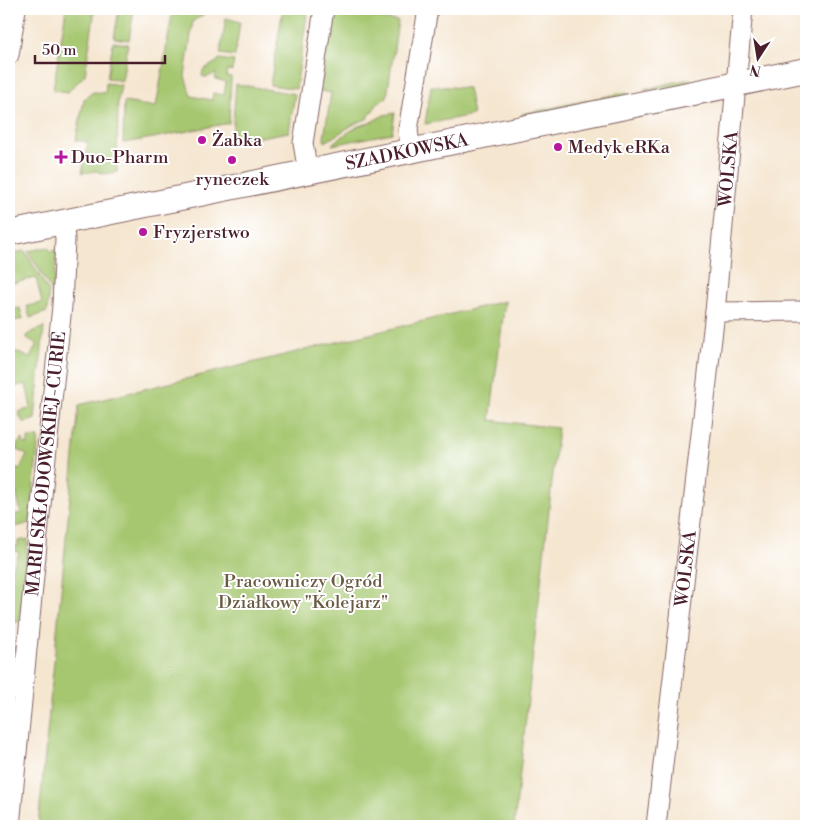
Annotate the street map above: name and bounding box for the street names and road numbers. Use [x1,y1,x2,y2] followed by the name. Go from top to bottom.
[343,128,471,175] street label: SZADKOWSKA
[713,129,743,209] street label: WOLSKA
[21,330,71,597] street label: MARII SKŁODOWSKIEJ-CURIE
[670,529,701,609] street label: WOLSKA

